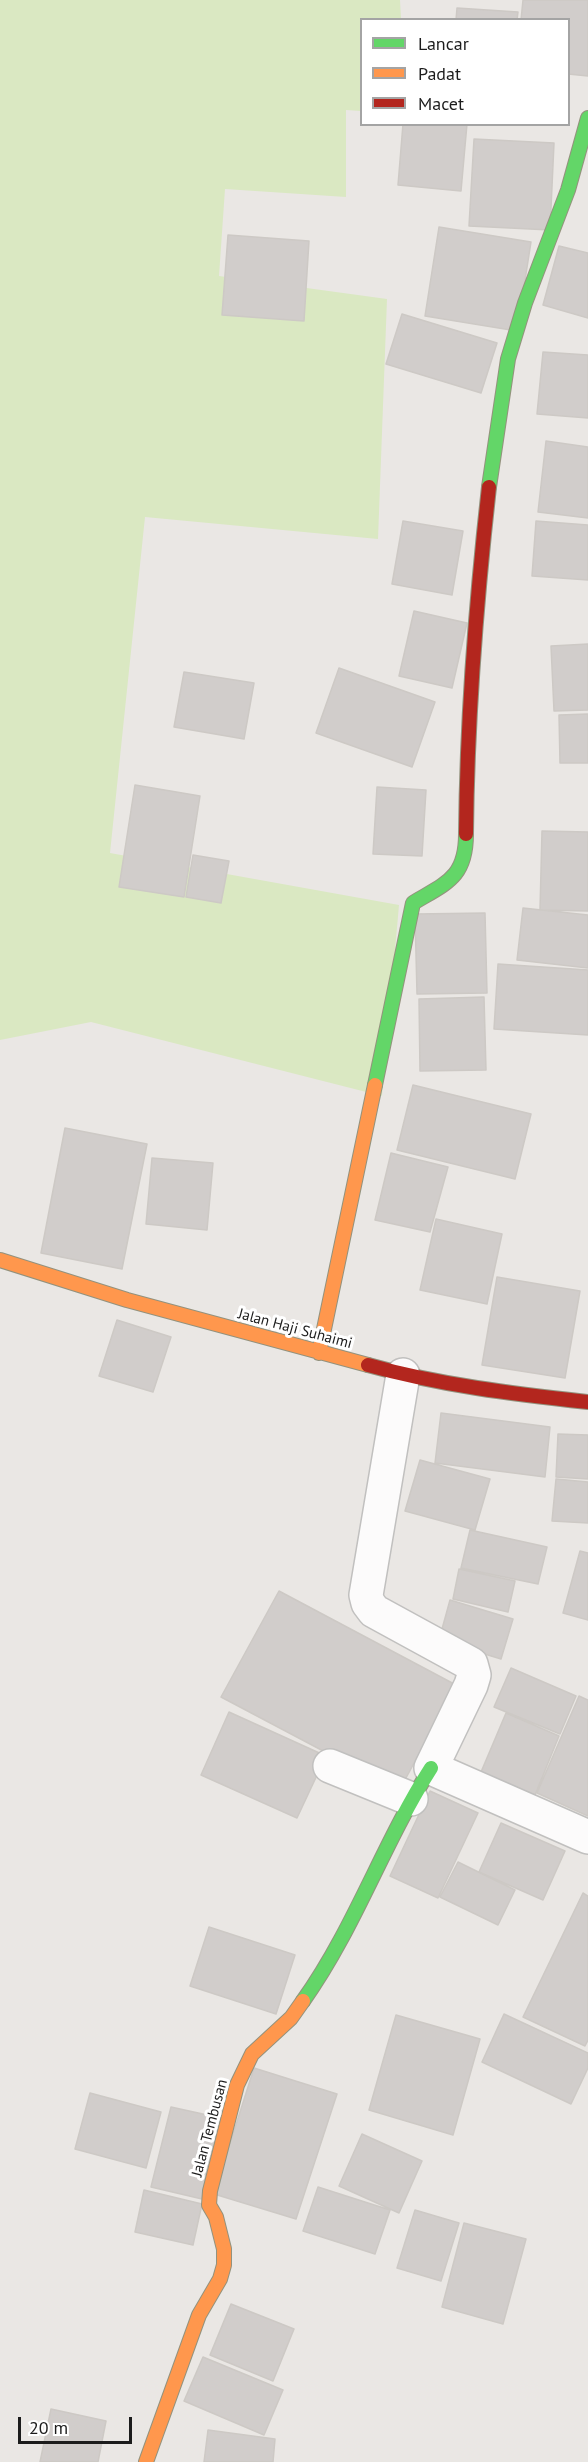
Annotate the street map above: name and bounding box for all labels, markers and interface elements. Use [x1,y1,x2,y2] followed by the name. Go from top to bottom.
[360,18,570,126] legend
[418,32,469,55] text: Lancar
[418,62,461,85] text: Padat
[418,92,464,115] text: Macet
[236,1305,354,1353] street label: Jalan Haji Suhaimi
[188,2077,232,2179] street label: Jalan Tembusan
[21,2405,135,2443] scale bar
[29,2416,68,2439] text: 20 m

